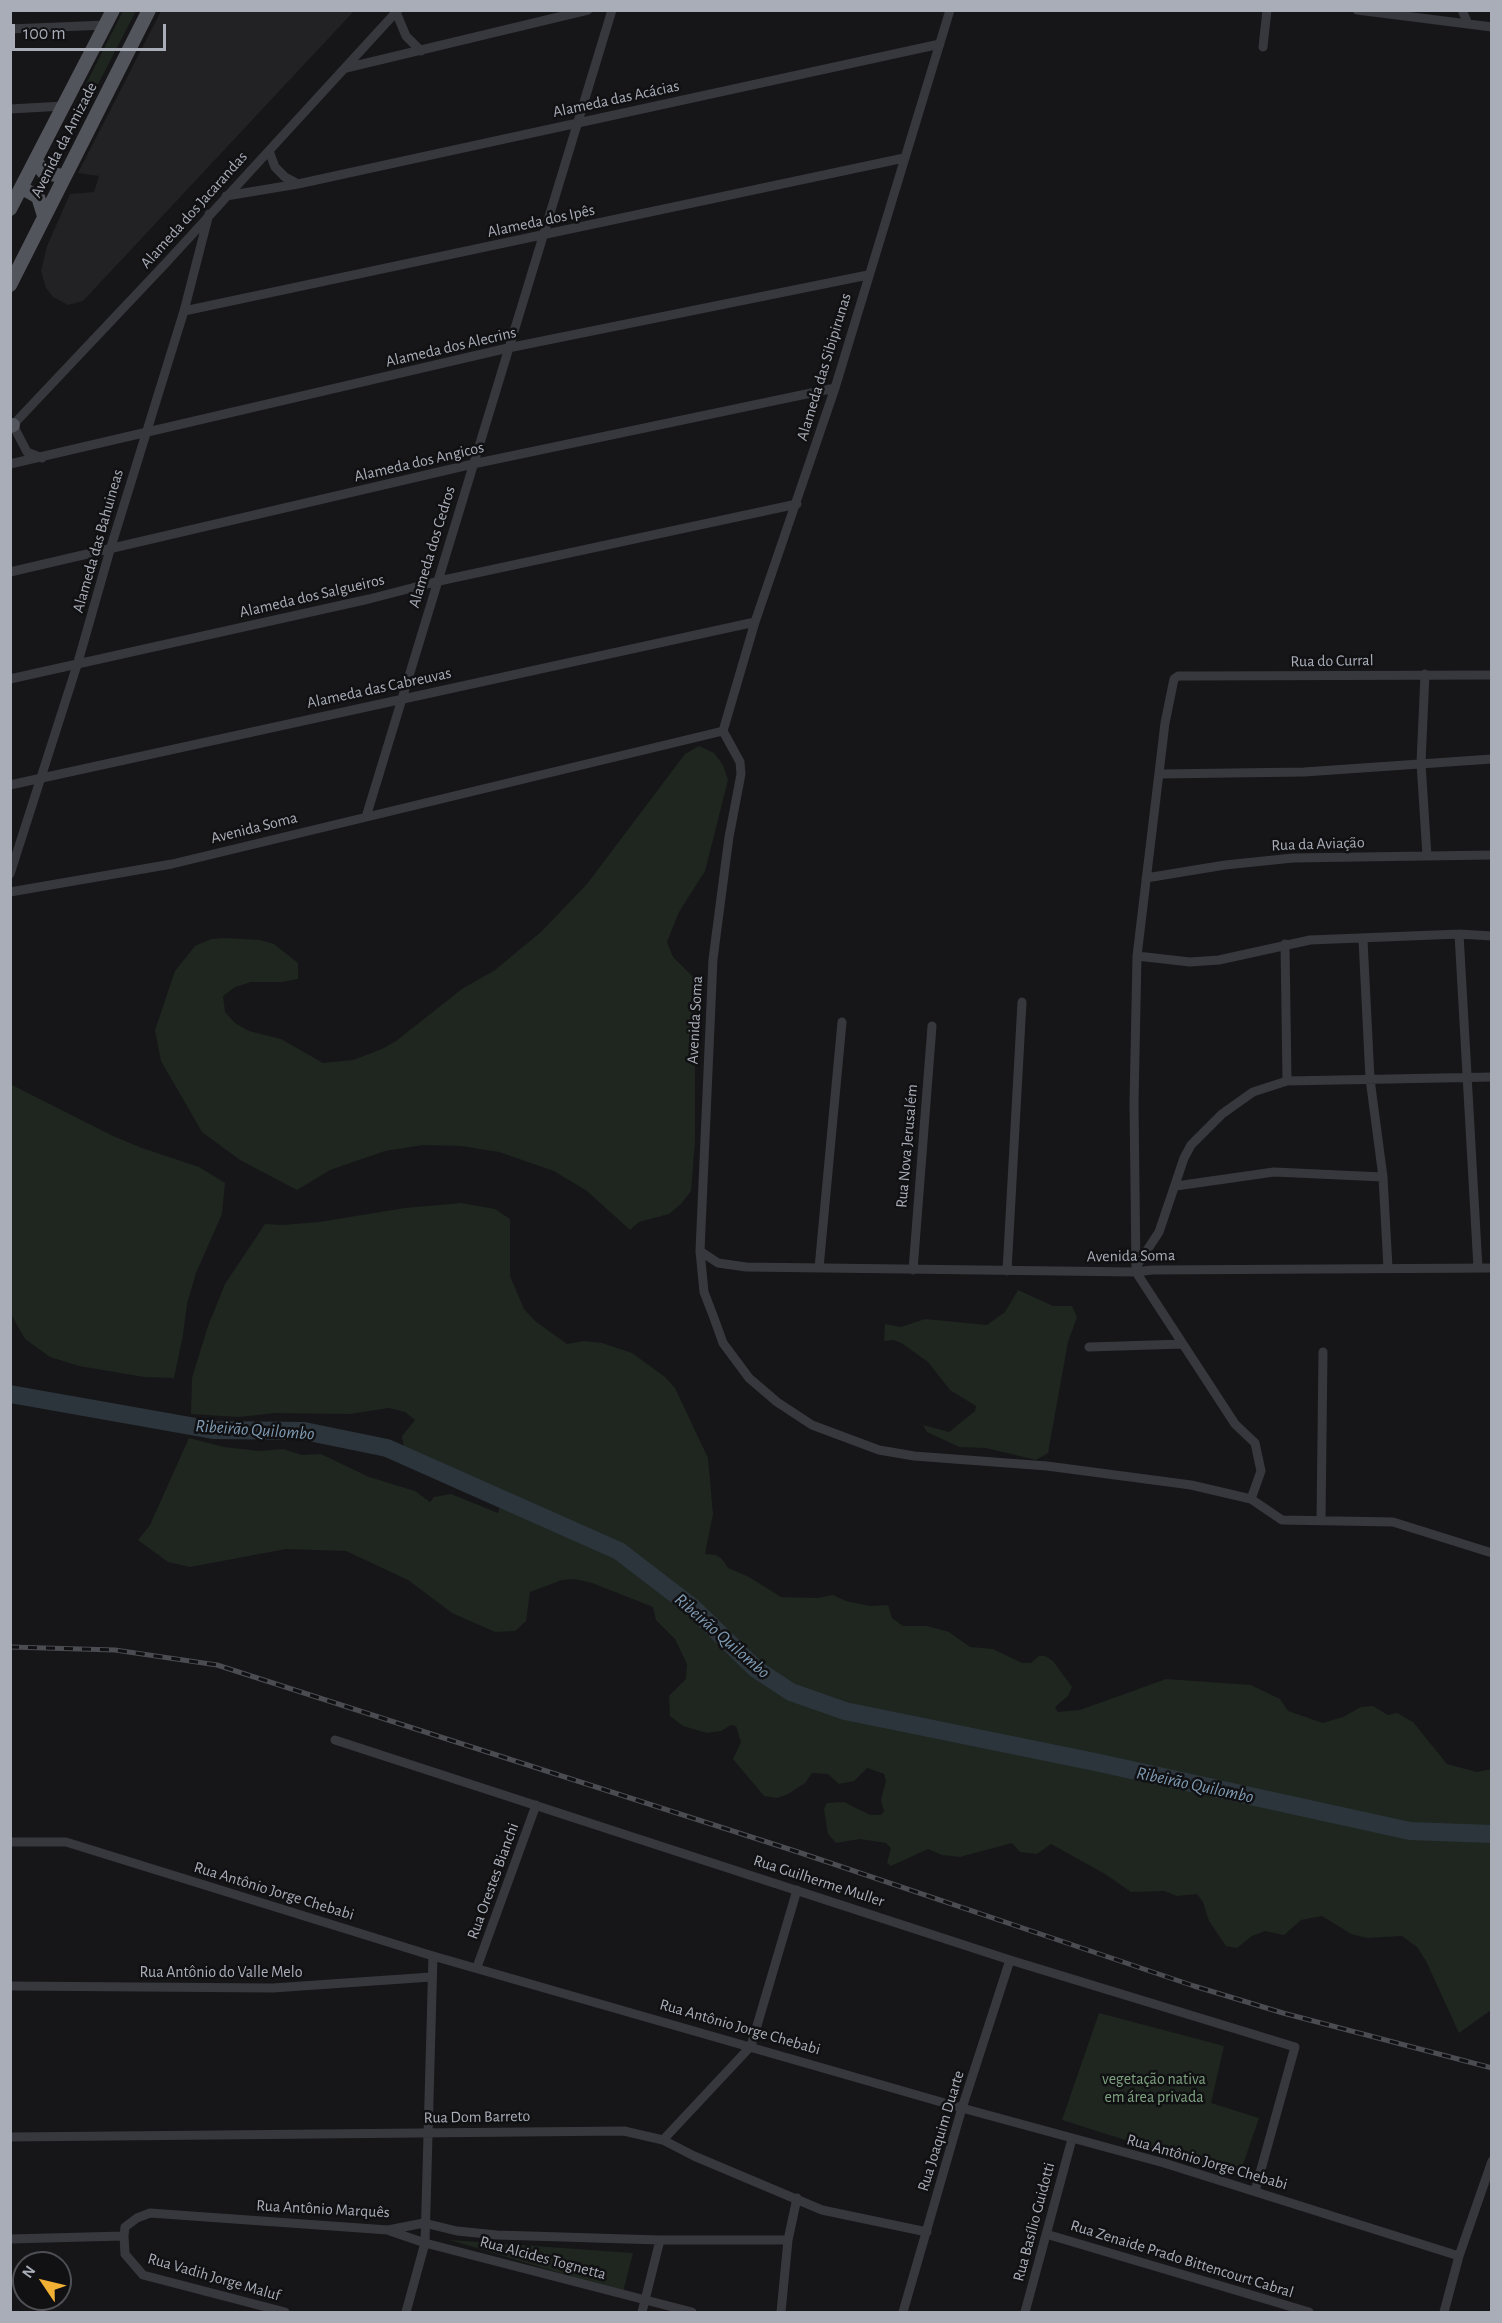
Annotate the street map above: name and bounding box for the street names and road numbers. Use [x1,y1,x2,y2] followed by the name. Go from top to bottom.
[551,76,681,122] street label: Alameda das Acácias
[27,79,101,201] street label: Avenida da Amizade
[136,147,252,273] street label: Alameda dos Jacarandas
[486,200,596,242] street label: Alameda dos Ipês
[792,291,856,443] street label: Alameda das Sibipirunas
[384,323,518,371] street label: Alameda dos Alecrins
[352,438,486,486] street label: Alameda dos Angicos
[68,467,128,615] street label: Alameda das Bahuineas
[404,484,460,610] street label: Alameda dos Cedros
[238,570,386,622] street label: Alameda dos Salgueiros
[1290,651,1374,671] street label: Rua do Curral
[305,663,453,713] street label: Alameda das Cabreuvas
[209,808,299,848] street label: Avenida Soma
[1271,833,1365,855] street label: Rua da Aviação
[683,975,707,1065] street label: Avenida Soma
[892,1083,922,1209] street label: Rua Nova Jerusalém
[1087,1246,1175,1266] street label: Avenida Soma
[463,1820,523,1942] street label: Rua Orestes Bianchi
[751,1851,887,1911] street label: Rua Guilherme Muller
[192,1858,356,1924] street label: Rua Antônio Jorge Chebabi
[139,1962,303,1982] street label: Rua Antônio do Valle Melo
[657,1995,823,2059] street label: Rua Antônio Jorge Chebabi
[913,2068,969,2194] street label: Rua Joaquim Duarte
[424,2106,530,2128] street label: Rua Dom Barreto
[1124,2130,1290,2194] street label: Rua Antônio Jorge Chebabi
[1009,2160,1059,2284] street label: Rua Basílio Guidotti
[256,2196,390,2222] street label: Rua Antônio Marquês
[1068,2216,1296,2302] street label: Rua Zenaide Prado Bittencourt Cabral
[478,2232,608,2284] street label: Rua Alcides Tognetta
[145,2249,283,2305] street label: Rua Vadih Jorge Maluf

